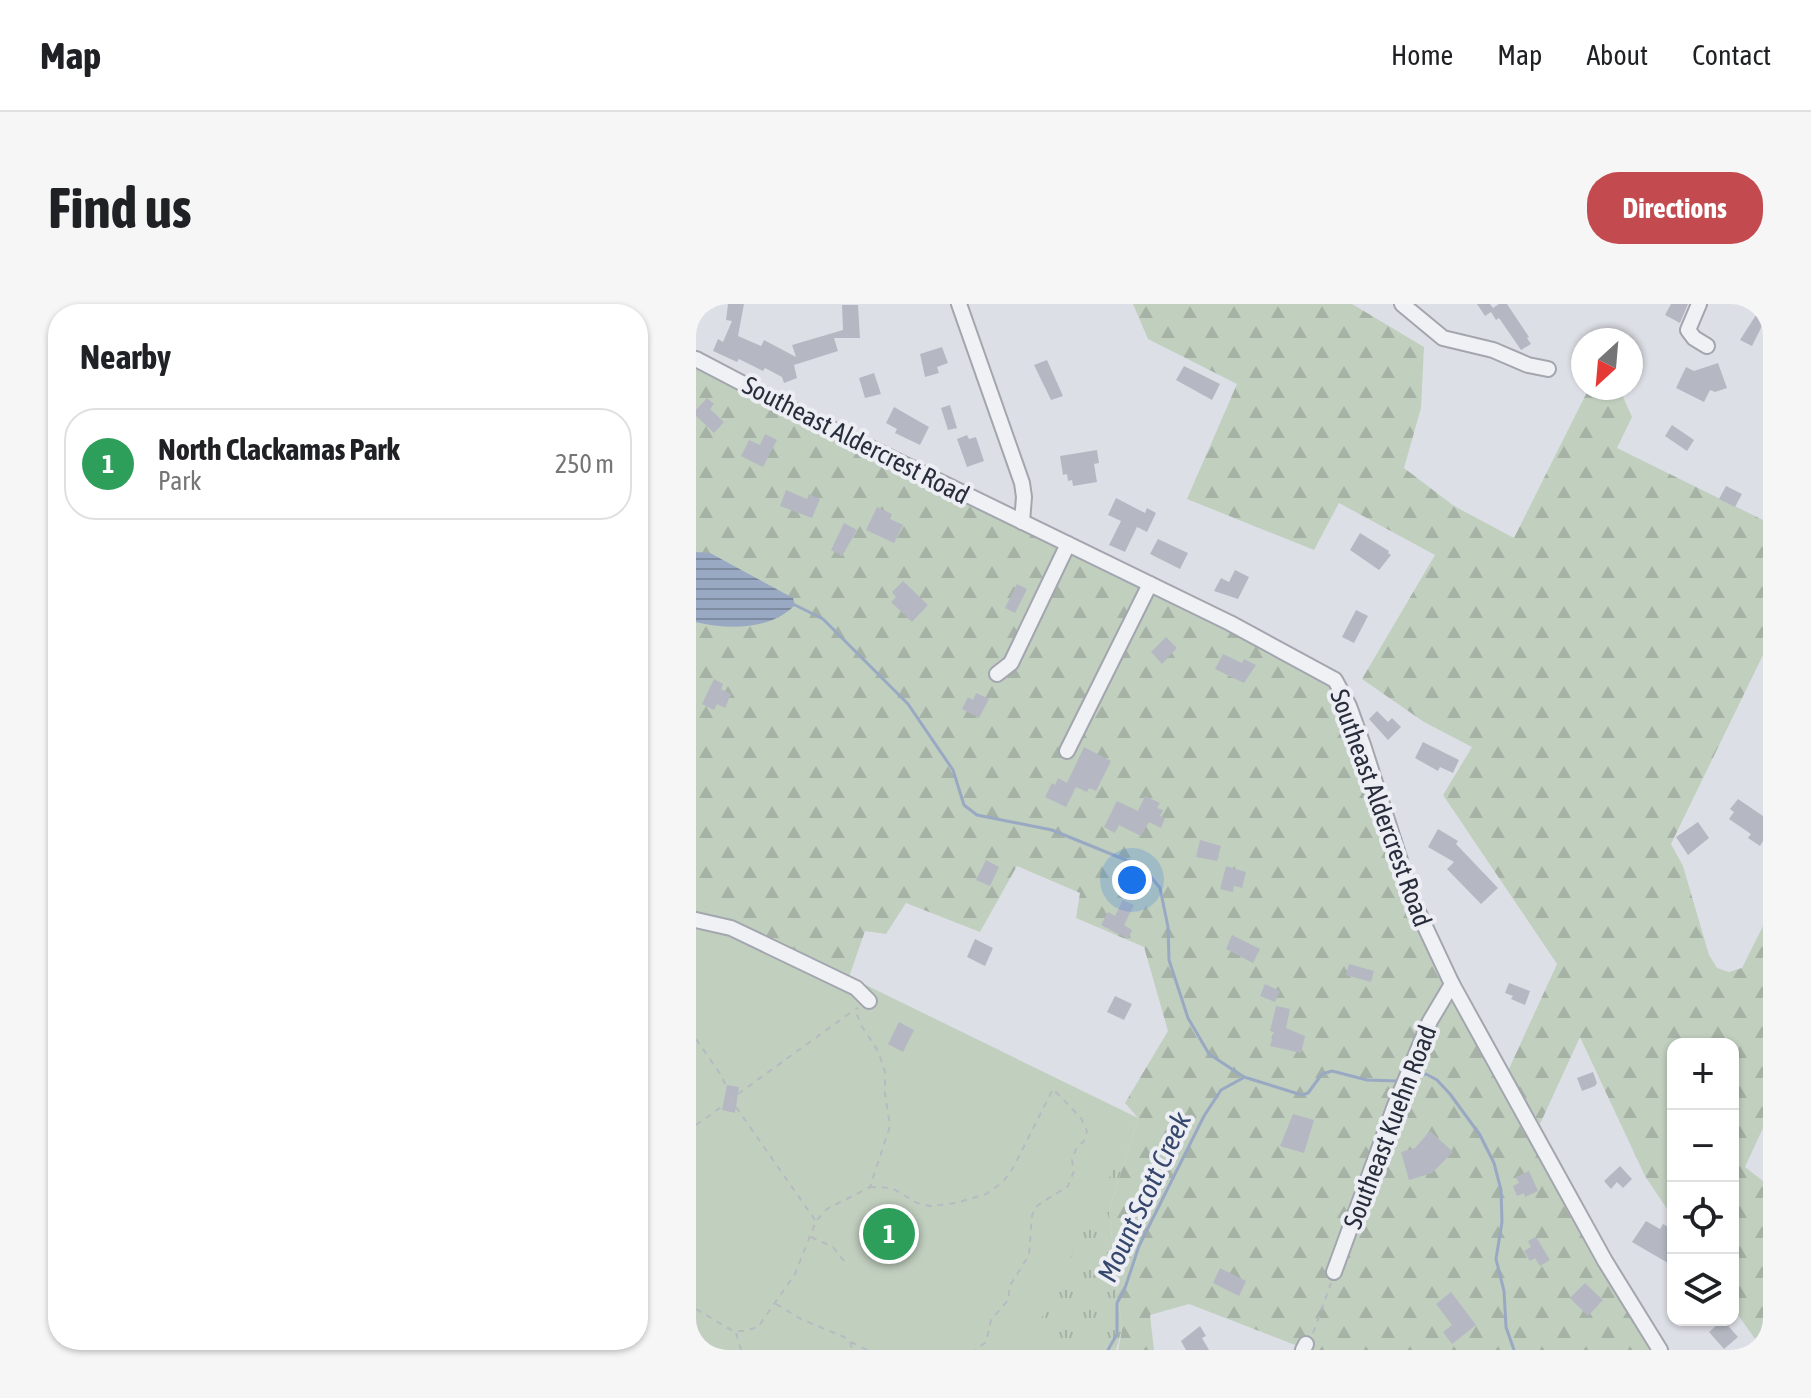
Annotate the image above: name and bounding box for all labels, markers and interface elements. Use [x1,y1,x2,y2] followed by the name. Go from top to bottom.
[40,34,101,77] text: Map
[1391,39,1453,71] text: Home
[1497,39,1542,71] text: Map
[1586,39,1648,71] text: About
[1692,39,1771,71] text: Contact
[1587,172,1763,244] button: Directions
[48,176,192,240] text: Find us
[1571,328,1643,400] north arrow
[80,337,171,376] text: Nearby
[738,370,974,510] street label: Southeast Aldercrest Road
[158,432,400,466] text: North Clackamas Park
[102,449,114,479] text: 1
[555,449,614,479] text: 250 m
[158,466,201,496] text: Park
[1324,685,1438,931] street label: Southeast Aldercrest Road
[1112,860,1152,900] your location
[1337,1021,1443,1233] street label: Southeast Kuehn Road
[1667,1038,1739,1326] map controls
[1667,1038,1739,1110] button: +
[1091,1107,1198,1287] water label: Mount Scott Creek
[1667,1110,1739,1182] button: −
[1667,1182,1739,1254] button: locate
[863,1204,915,1264] pin: 1
[1667,1254,1739,1326] button: layers

